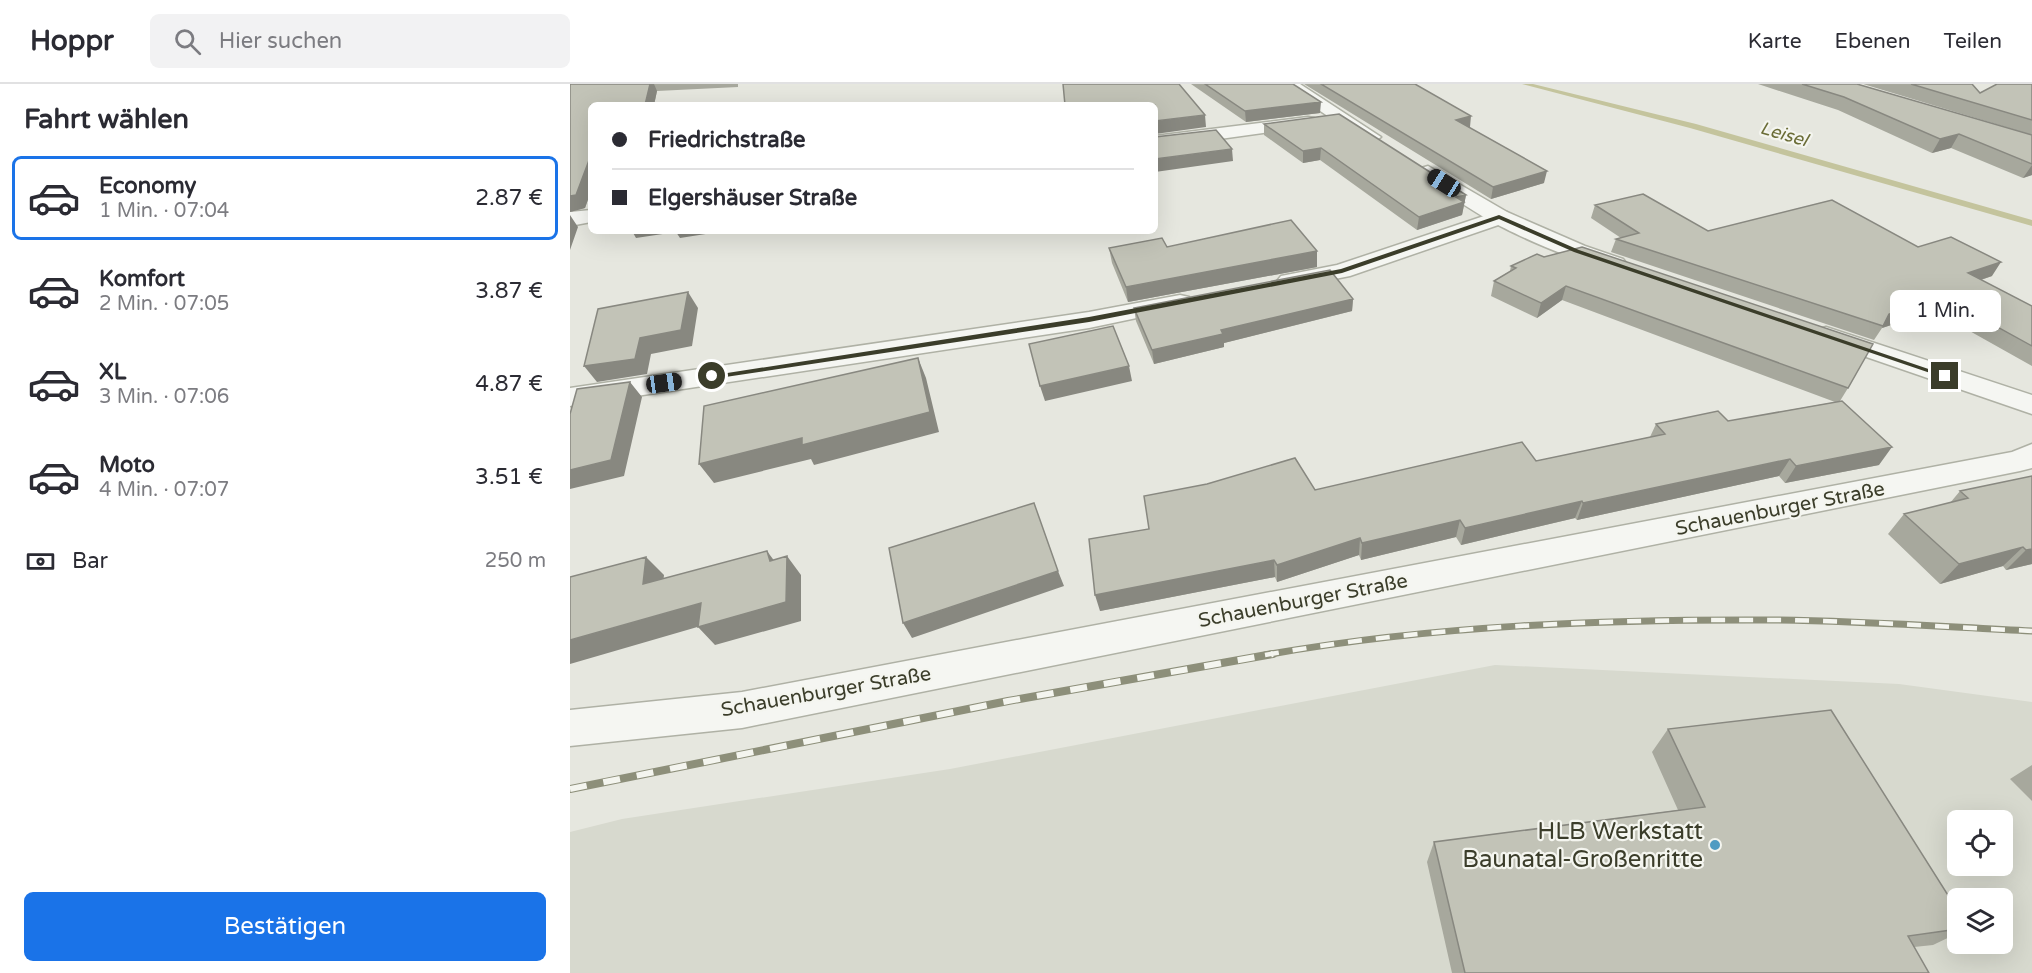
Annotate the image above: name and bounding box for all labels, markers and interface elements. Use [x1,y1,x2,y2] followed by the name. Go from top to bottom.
[150,14,570,68] search box
[30,24,114,58] text: Hoppr
[171,25,204,58] icon: search
[219,28,342,54] text: Hier suchen
[1748,29,1802,54] text: Karte
[1835,29,1911,54] text: Ebenen
[1944,29,2002,54] text: Teilen
[24,103,189,136] text: Fahrt wählen
[1758,117,1813,152] water label: Leisel
[648,127,806,153] text: Friedrichstraße
[1424,166,1464,200] car
[27,171,81,225] icon: car
[99,173,196,199] text: Economy
[475,185,543,211] text: 2.87 €
[648,185,857,211] text: Elgershäuser Straße
[99,199,229,223] text: 1 Min. · 07:04
[27,264,81,318] icon: car
[99,266,185,292] text: Komfort
[475,278,543,304] text: 3.87 €
[1890,289,2000,331] callout: 1 Min.
[99,292,229,316] text: 2 Min. · 07:05
[1916,299,1975,323] text: 1 Min.
[27,357,81,411] icon: car
[99,359,126,385] text: XL
[698,362,725,389] route start
[1931,362,1958,389] route end
[475,371,543,397] text: 4.87 €
[645,372,683,394] car
[99,385,229,409] text: 3 Min. · 07:06
[27,450,81,504] icon: car
[99,452,155,478] text: Moto
[475,464,543,490] text: 3.51 €
[1673,477,1887,541] street label: Schauenburger Straße
[99,478,229,502] text: 4 Min. · 07:07
[24,545,57,578] icon: cash
[72,548,108,574] text: Bar
[485,549,546,573] text: 250 m
[1196,569,1410,633] street label: Schauenburger Straße
[719,662,933,722] street label: Schauenburger Straße
[1947,810,2013,954] map controls
[1947,810,2013,876] button: locate
[1462,817,1703,874] place label: HLB Werkstatt Baunatal-Großenritte
[1708,838,1722,852] marker: HLB Werkstatt Baunatal-Großenritte
[1947,888,2013,954] button: layers
[24,892,546,961] button: Bestätigen

